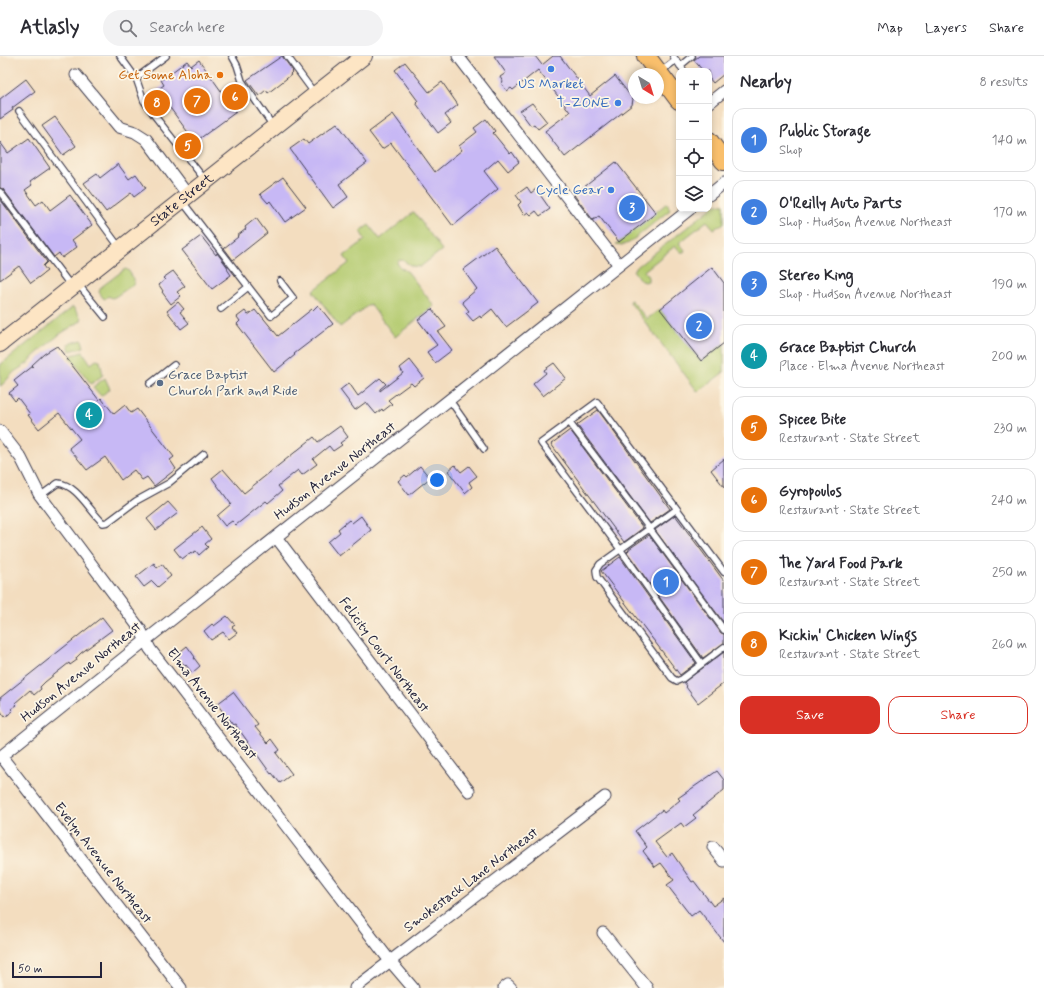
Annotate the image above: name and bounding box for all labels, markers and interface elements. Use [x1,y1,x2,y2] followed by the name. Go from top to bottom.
[103,10,383,46] search box
[20,15,79,40] text: Atlasly
[117,17,139,39] icon: search
[149,18,225,38] text: Search here
[877,19,903,37] text: Map
[925,19,967,37] text: Layers
[989,19,1024,37] text: Share
[546,64,556,74] marker: US Market
[118,66,213,84] place label: Get Some Aloha
[628,68,664,104] north arrow
[676,68,712,212] map controls
[676,68,712,104] button: +
[215,70,225,80] marker: Get Some Aloha
[740,71,792,93] text: Nearby
[980,74,1028,91] text: 8 results
[518,75,584,93] place label: US Market
[222,82,248,112] pin: 6
[184,86,210,116] pin: 7
[144,88,170,118] pin: 8
[557,94,610,112] place label: T-ZONE
[613,98,623,108] marker: T-ZONE
[676,104,712,140] button: −
[779,122,871,142] text: Public Storage
[175,131,201,161] pin: 5
[751,132,757,149] text: 1
[992,132,1027,149] text: 140 m
[676,140,712,176] button: locate
[779,142,803,159] text: Shop
[146,169,218,231] street label: State Street
[676,176,712,212] button: layers
[536,181,603,199] place label: Cycle Gear
[606,185,616,195] marker: Cycle Gear
[619,193,645,223] pin: 3
[779,194,902,214] text: O'Reilly Auto Parts
[751,204,757,221] text: 2
[993,204,1027,221] text: 170 m
[779,214,952,231] text: Shop · Hudson Avenue Northeast
[779,266,854,286] text: Stereo King
[751,276,757,293] text: 3
[992,276,1027,293] text: 190 m
[779,286,952,303] text: Shop · Hudson Avenue Northeast
[686,311,712,341] pin: 2
[779,338,916,358] text: Grace Baptist Church
[750,348,758,365] text: 4
[992,348,1027,365] text: 200 m
[779,358,945,375] text: Place · Elma Avenue Northeast
[168,366,298,400] place label: Grace Baptist Church Park and Ride
[155,378,165,388] marker: Grace Baptist Church Park and Ride
[76,400,102,430] pin: 4
[779,410,846,430] text: Spicee Bite
[270,418,400,524] street label: Hudson Avenue Northeast
[750,420,758,437] text: 5
[993,420,1027,437] text: 230 m
[779,430,920,447] text: Restaurant · State Street
[427,470,447,490] your location
[779,482,842,502] text: Gyropoulos
[751,492,757,509] text: 6
[991,492,1027,509] text: 240 m
[779,502,920,519] text: Restaurant · State Street
[779,554,903,574] text: The Yard Food Park
[750,564,758,581] text: 7
[992,564,1027,581] text: 250 m
[653,567,679,597] pin: 1
[779,574,920,591] text: Restaurant · State Street
[335,594,434,717] street label: Felicity Court Northeast
[17,618,145,726] street label: Hudson Avenue Northeast
[779,626,917,646] text: Kickin' Chicken Wings
[750,636,758,653] text: 8
[992,636,1027,653] text: 260 m
[163,645,261,764] street label: Elma Avenue Northeast
[779,646,920,663] text: Restaurant · State Street
[740,696,880,734] button: Save
[888,696,1028,734] button: Share
[50,799,156,928] street label: Evelyn Avenue Northeast
[400,823,542,936] street label: Smokestack Lane Northeast
[12,960,102,979] scale bar
[18,962,43,976] text: 50 m

